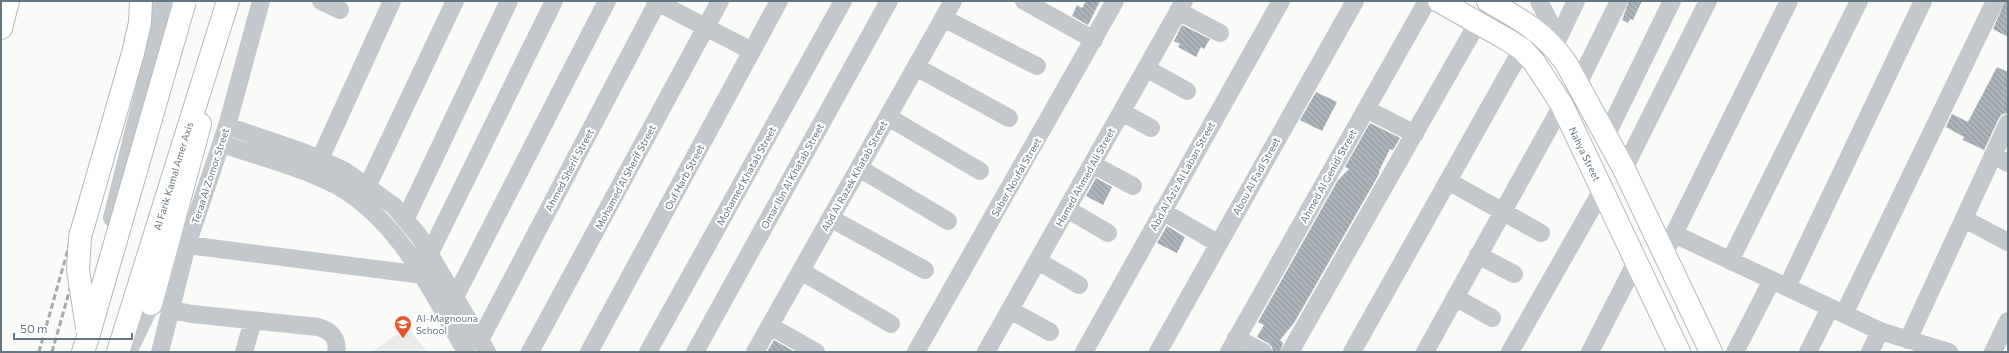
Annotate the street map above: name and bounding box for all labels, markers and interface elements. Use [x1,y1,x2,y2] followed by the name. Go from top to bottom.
[819,119,889,233] street label: Abd Al Razek Khatab Street
[1147,119,1217,233] street label: Abd Al Aziz Al Laban Street
[151,120,195,232] street label: Al Farik Kamal Amer Axis
[758,121,826,231] street label: Omar Ibn Al Khatab Street
[592,122,658,232] street label: Mohamed Al Sherif Street
[714,124,778,228] street label: Mohamed Khatab Street
[1567,125,1603,183] street label: Nahya Street
[1053,126,1117,228] street label: Hamed Ahmed Ali Street
[189,127,231,225] street label: Teraa Al Zomor Street
[542,127,596,213] street label: Ahmed Sherif Street
[1297,127,1359,225] street label: Ahmed Al Genidi Street
[989,135,1043,219] street label: Saber Noufal Street
[1230,135,1282,217] street label: Abou Al Fadl Street
[662,142,706,212] street label: Ouf Harb Street
[416,312,478,336] place label: Al-Magnouna School
[393,314,413,339] school or university icon: Al-Magnouna School
[14,315,132,341] scale bar
[20,321,48,335] text: 50 m

